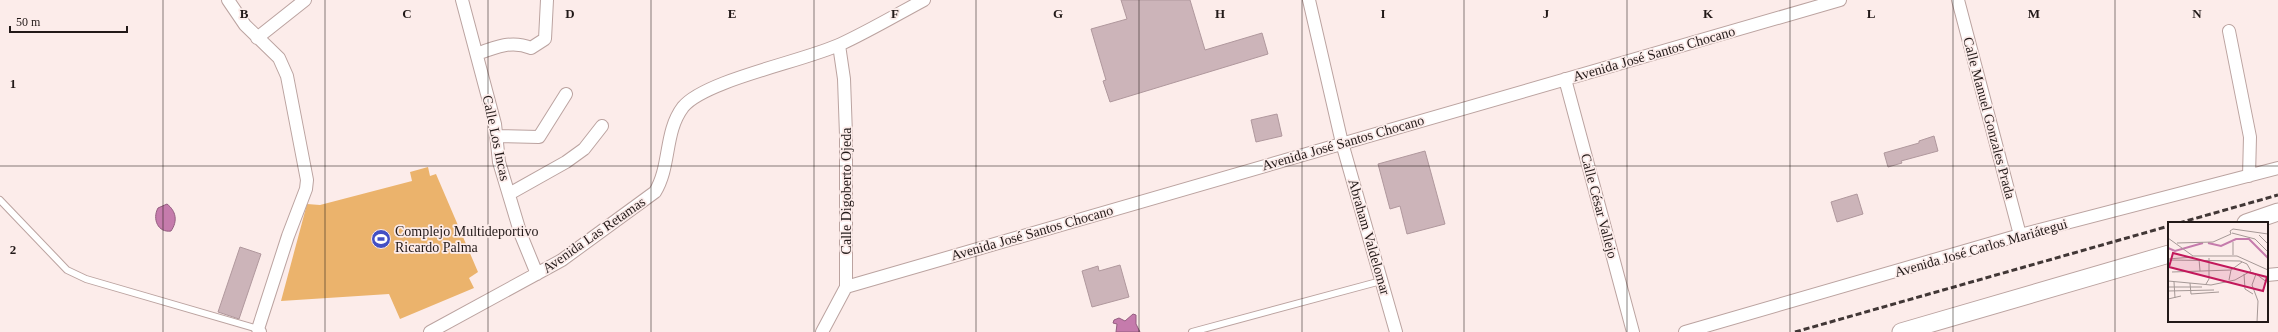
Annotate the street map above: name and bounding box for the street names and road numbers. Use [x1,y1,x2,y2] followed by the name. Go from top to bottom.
[1571,24,1737,84] street label: Avenida José Santos Chocano
[1960,36,2018,201] street label: Calle Manuel Gonzales Prada
[480,94,512,182] street label: Calle Los Incas
[1260,113,1426,173] street label: Avenida José Santos Chocano
[839,127,854,254] street label: Calle Digoberto Ojeda
[1578,152,1620,260] street label: Calle César Vallejo
[1345,177,1393,297] street label: Abraham Valdelomar
[540,194,648,276] street label: Avenida Las Retamas
[949,203,1115,263] street label: Avenida José Santos Chocano
[1893,216,2069,280] street label: Avenida José Carlos Mariátegui

